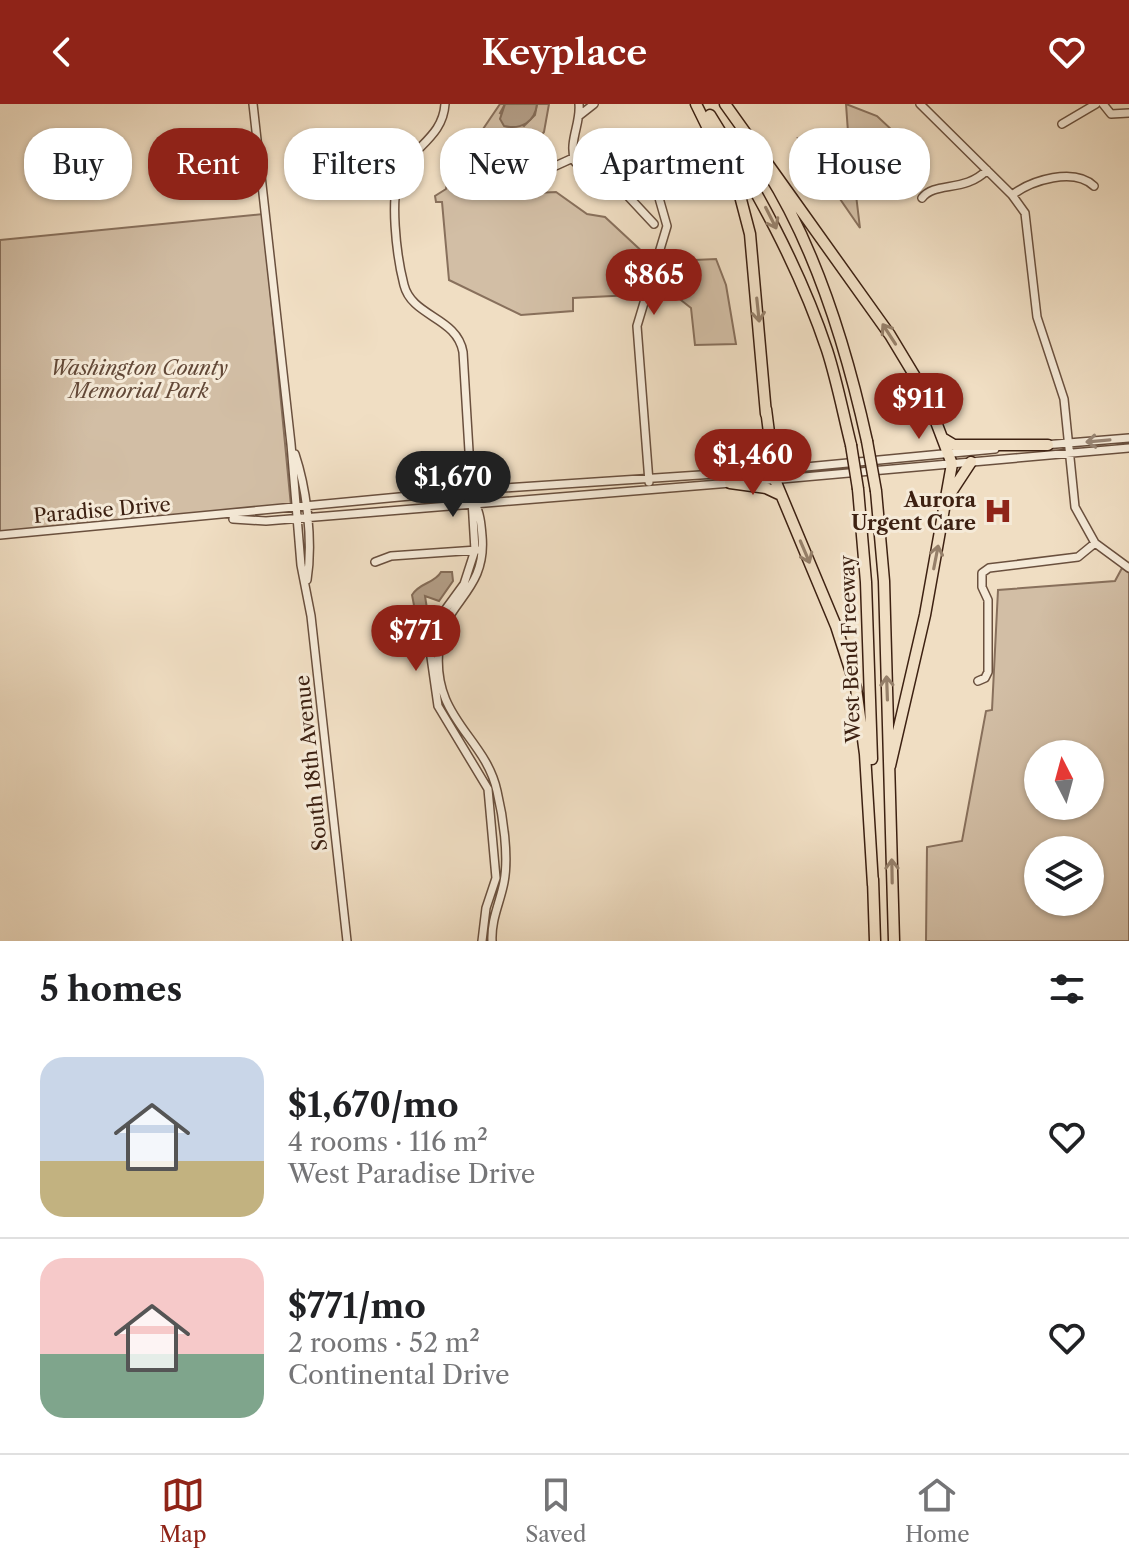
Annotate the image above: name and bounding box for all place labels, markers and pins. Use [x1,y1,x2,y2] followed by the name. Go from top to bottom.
[607,249,701,317] pin: $865
[872,373,966,441] pin: $911
[688,429,818,497] pin: $1,460
[388,451,518,519] pin: $1,670
[851,488,976,535] place label: Aurora Urgent Care
[983,496,1013,526] hospital icon: Aurora Urgent Care
[369,605,463,673] pin: $771

